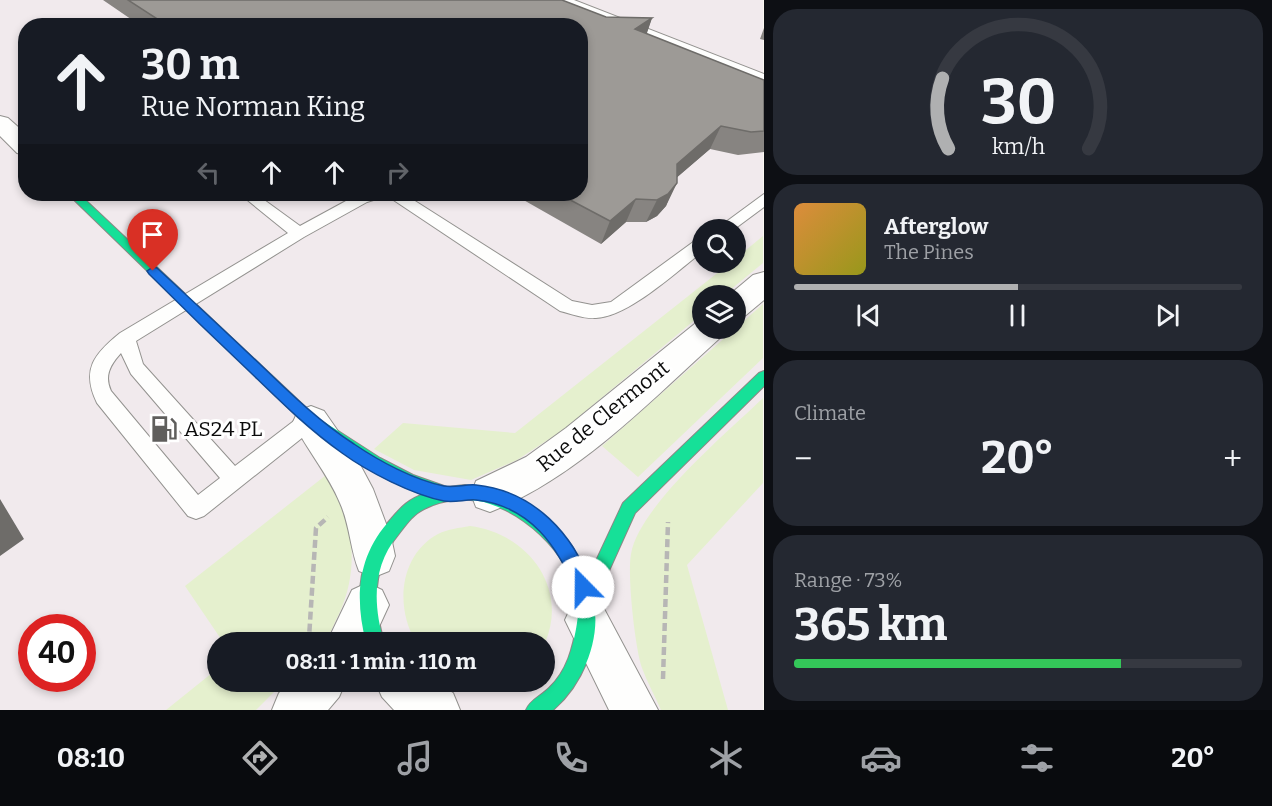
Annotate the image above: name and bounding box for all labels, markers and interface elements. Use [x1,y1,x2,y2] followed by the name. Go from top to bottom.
[141,40,240,90] text: 30 m
[42,42,120,120] icon: ahead
[980,65,1056,140] text: 30
[141,91,365,123] text: Rue Norman King
[991,135,1045,161] text: km/h
[192,156,225,189] icon: left
[255,156,288,189] icon: ahead
[318,156,351,189] icon: ahead
[381,156,414,189] icon: right
[127,209,178,271] pin
[884,213,988,240] text: Afterglow
[136,218,169,251] icon: arrive
[692,219,746,339] map controls
[692,219,746,273] button: search
[884,240,974,264] text: The Pines
[692,285,746,339] button: layers
[852,299,885,332] icon: previous
[1001,299,1034,332] icon: pause
[1151,299,1184,332] icon: next
[532,354,675,477] street label: Rue de Clermont
[794,401,866,425] text: Climate
[149,414,179,444] fuel station icon: AS24 PL
[184,416,263,442] place label: AS24 PL
[981,431,1054,485] text: 20°
[794,439,812,479] text: −
[1223,439,1242,479] text: +
[551,555,615,619] position arrow
[794,568,902,592] text: Range · 73%
[794,598,948,652] text: 365 km
[18,614,96,692] speed limit sign: 40
[286,648,476,675] text: 08:11 · 1 min · 110 m
[239,737,281,779] icon: directions
[394,737,436,779] icon: music
[550,737,592,779] icon: phone
[705,737,747,779] icon: climate
[860,737,902,779] icon: car
[1016,737,1058,779] icon: filters
[57,742,125,774] text: 08:10
[1171,742,1215,774] text: 20°

